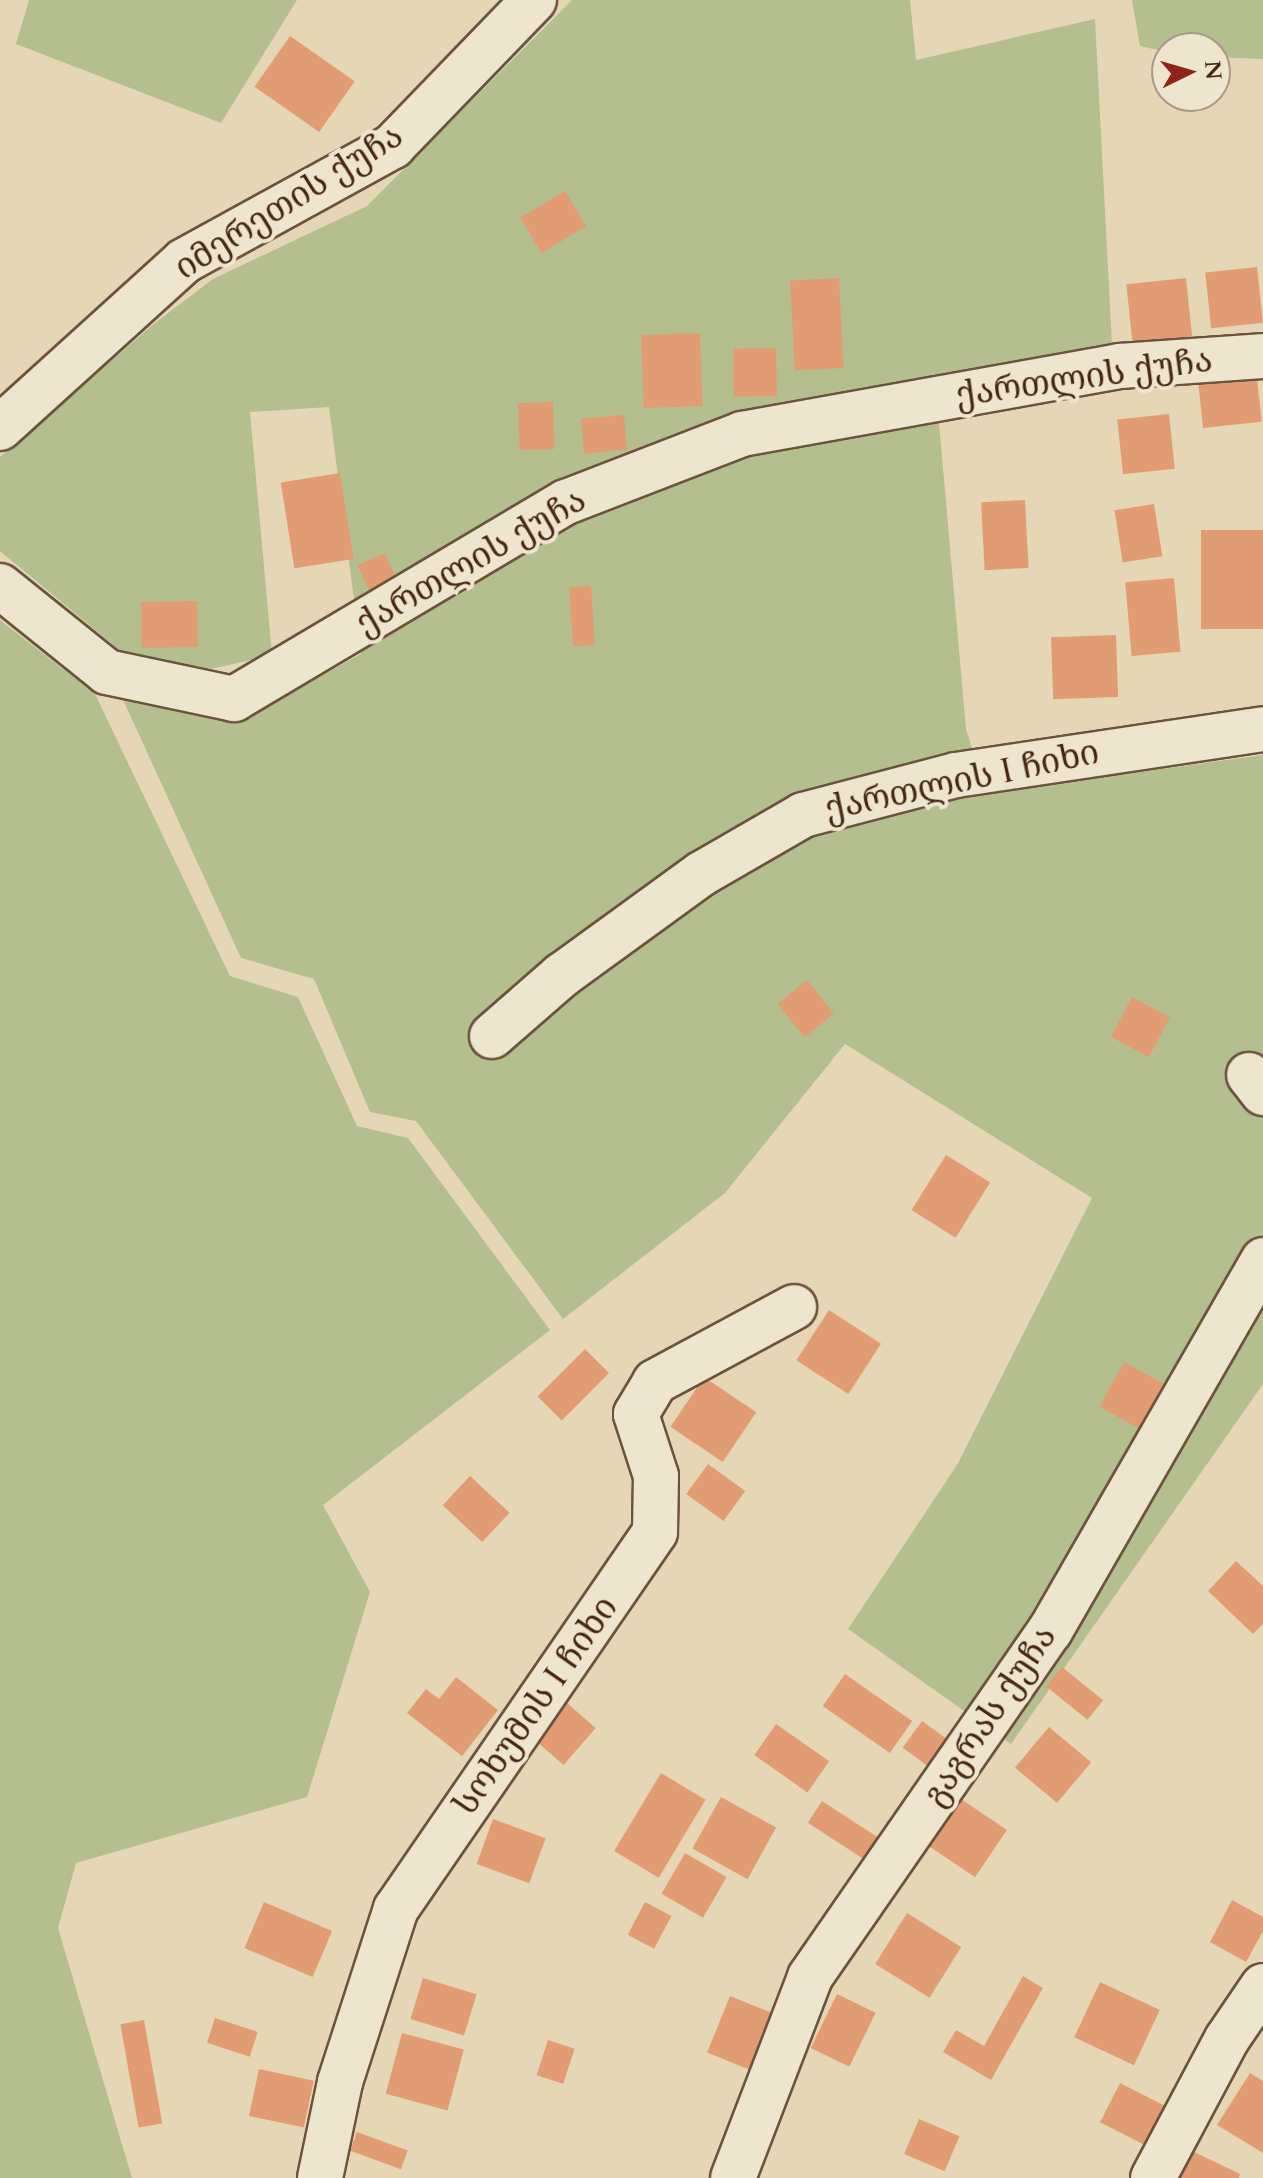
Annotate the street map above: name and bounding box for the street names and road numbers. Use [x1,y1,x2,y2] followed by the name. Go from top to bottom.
[167,115,411,289] street label: იმერეთის ქუჩა
[953,340,1215,416] street label: ქართლის ქუჩა
[349,480,593,644] street label: ქართლის ქუჩა
[821,732,1103,830] street label: ქართლის I ჩიხი
[445,1589,627,1823] street label: სოხუმის I ჩიხი
[915,1618,1065,1814] street label: გაგრას ქუჩა

